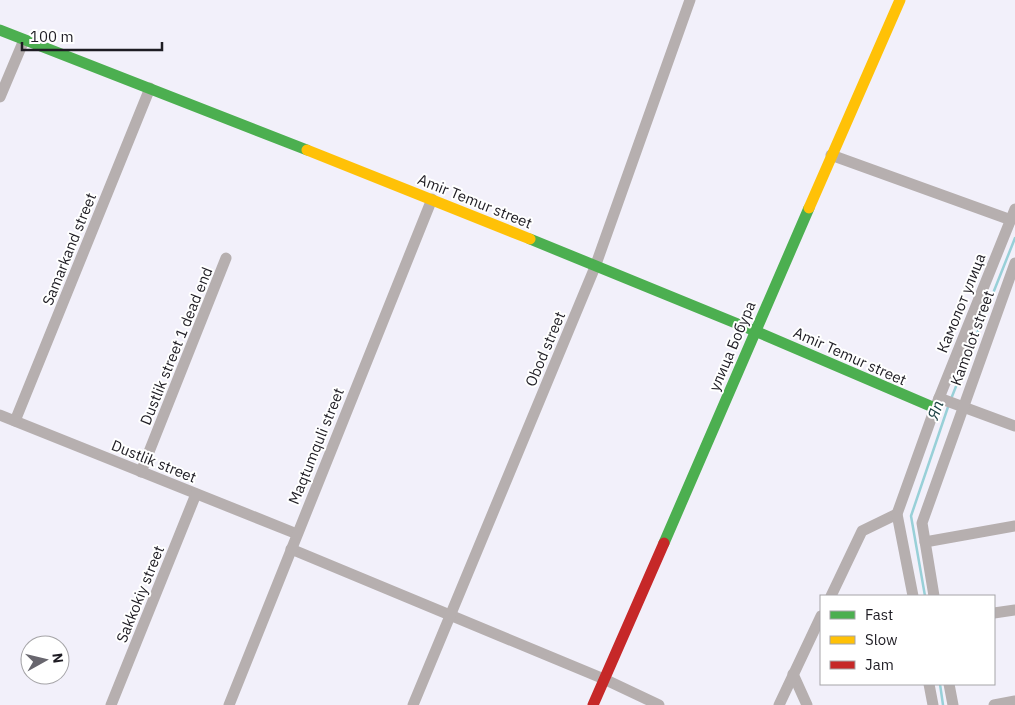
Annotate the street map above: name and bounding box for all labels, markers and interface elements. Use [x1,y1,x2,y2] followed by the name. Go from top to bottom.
[22,20,162,52] scale bar
[30,27,74,46] text: 100 m
[415,169,535,233] street label: Amir Temur street
[38,190,100,308] street label: Samarkand street
[932,251,990,355] street label: Камолот улица
[136,264,216,428] street label: Dustlik street 1 dead end
[946,288,998,388] street label: Kamolot street
[705,298,759,394] street label: улица Бобура
[521,309,569,389] street label: Obod street
[791,323,909,389] street label: Amir Temur street
[284,385,348,507] street label: Maqtumquli street
[922,398,948,423] water label: Яп
[109,435,199,487] street label: Dustlik street
[112,543,168,645] street label: Sakkokiy street
[820,595,995,685] legend
[865,605,893,624] text: Fast
[865,630,898,649] text: Slow
[20,635,70,685] north arrow
[48,652,67,664] text: N
[865,655,894,674] text: Jam

